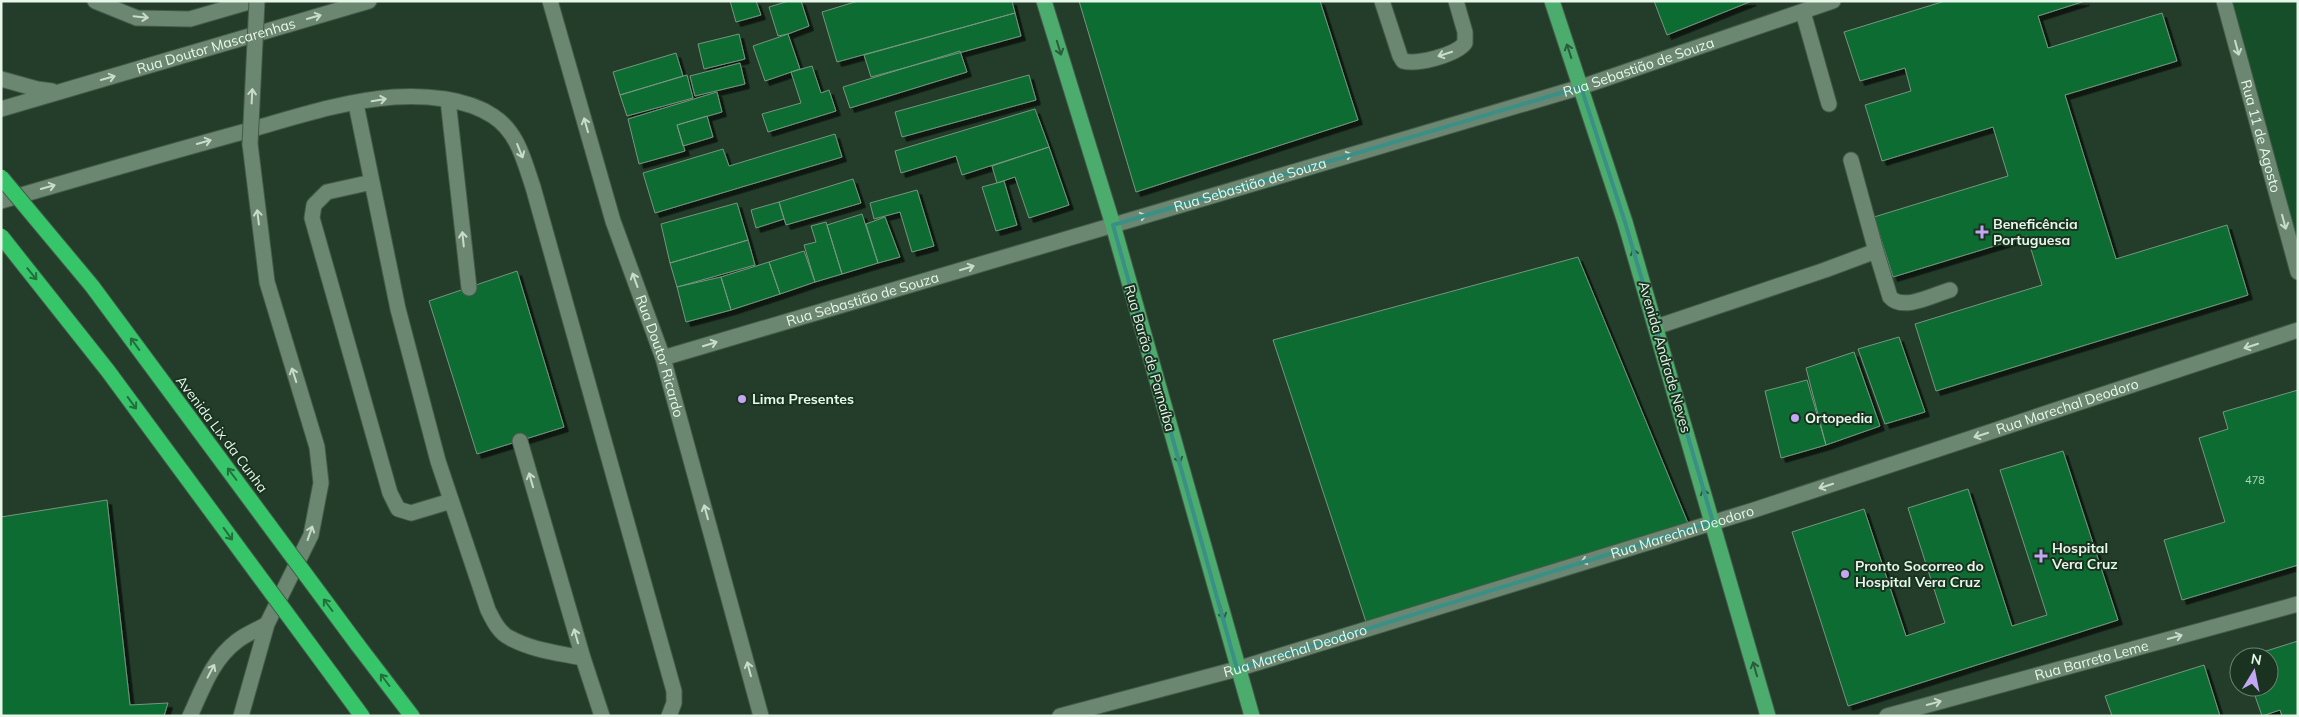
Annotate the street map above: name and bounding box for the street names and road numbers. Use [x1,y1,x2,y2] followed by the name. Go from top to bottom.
[134,14,298,78] street label: Rua Doutor Mascarenhas
[1561,33,1716,101] street label: Rua Sebastião de Souza
[2237,78,2285,195] street label: Rua 11 de Agosto
[1171,154,1328,216] street label: Rua Sebastião de Souza
[784,268,941,330] street label: Rua Sebastião de Souza
[1635,279,1695,435] street label: Avenida Andrade Neves
[1120,283,1180,433] street label: Rua Barão de Parnaíba
[632,292,688,419] street label: Rua Doutor Ricardo
[172,372,272,496] street label: Avenida Lix da Cunha
[1994,374,2141,438] street label: Rua Marechal Deodoro
[1608,502,1756,563] street label: Rua Marechal Deodoro
[1222,621,1369,681] street label: Rua Marechal Deodoro
[2033,636,2150,684] street label: Rua Barreto Leme

